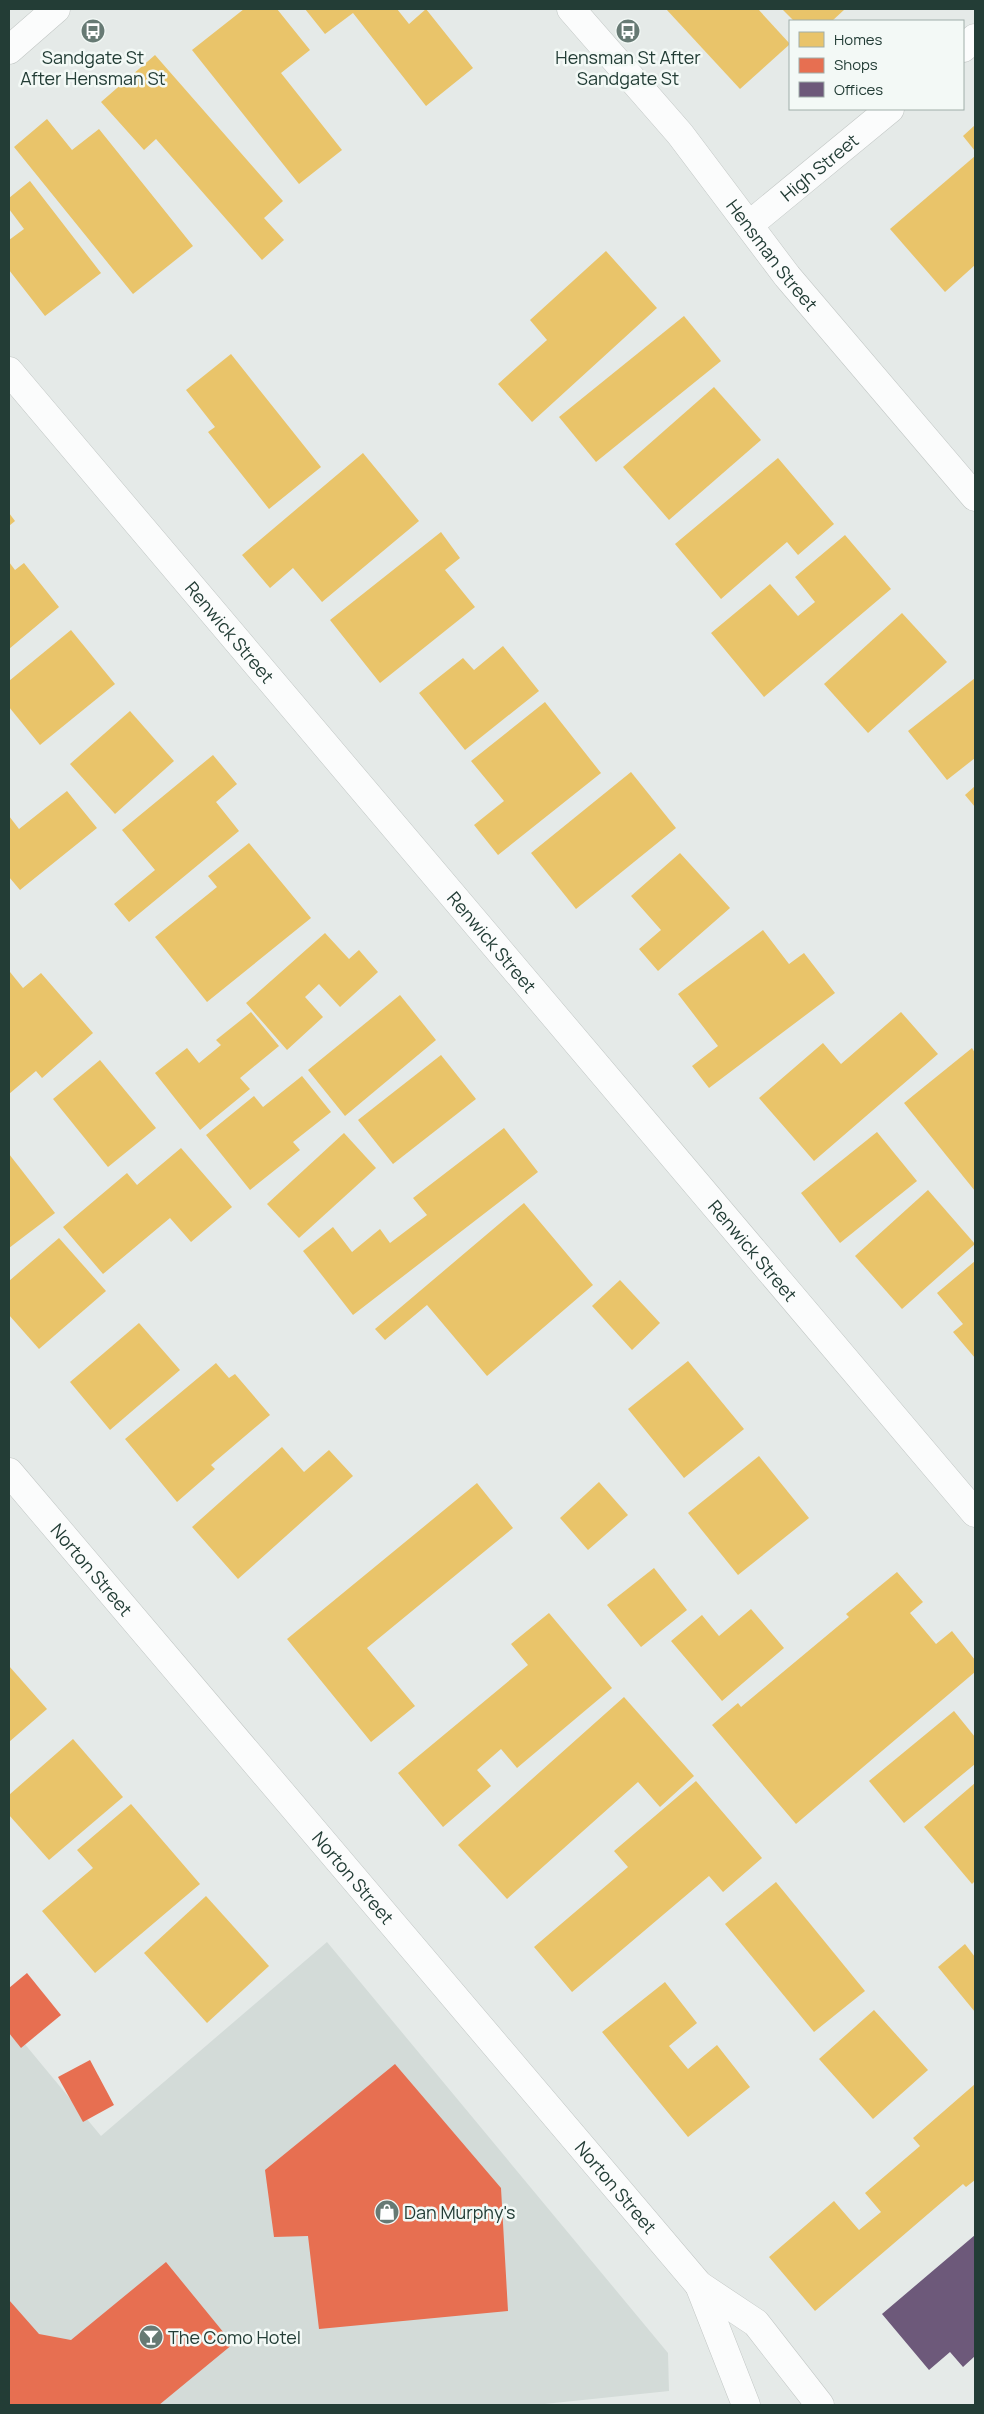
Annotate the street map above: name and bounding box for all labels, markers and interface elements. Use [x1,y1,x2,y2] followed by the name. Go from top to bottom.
[80,18,106,44] bus stop icon: Sandgate St After Hensman St
[615,18,641,44] bus stop icon: Hensman St After Sandgate St
[789,20,964,110] legend
[834,29,883,50] text: Homes
[20,45,166,90] place label: Sandgate St After Hensman St
[555,45,701,90] place label: Hensman St After Sandgate St
[834,54,878,75] text: Shops
[834,79,883,100] text: Offices
[775,128,863,206] street label: High Street
[721,194,823,316] street label: Hensman Street
[180,576,280,688] street label: Renwick Street
[442,886,542,998] street label: Renwick Street
[703,1195,803,1306] street label: Renwick Street
[46,1518,138,1621] street label: Norton Street
[307,1826,399,1929] street label: Norton Street
[570,2136,662,2238] street label: Norton Street
[374,2199,400,2225] shop icon: Dan Murphy's
[404,2200,515,2224] place label: Dan Murphy's
[138,2324,164,2350] bar icon: The Como Hotel
[168,2325,301,2349] place label: The Como Hotel

